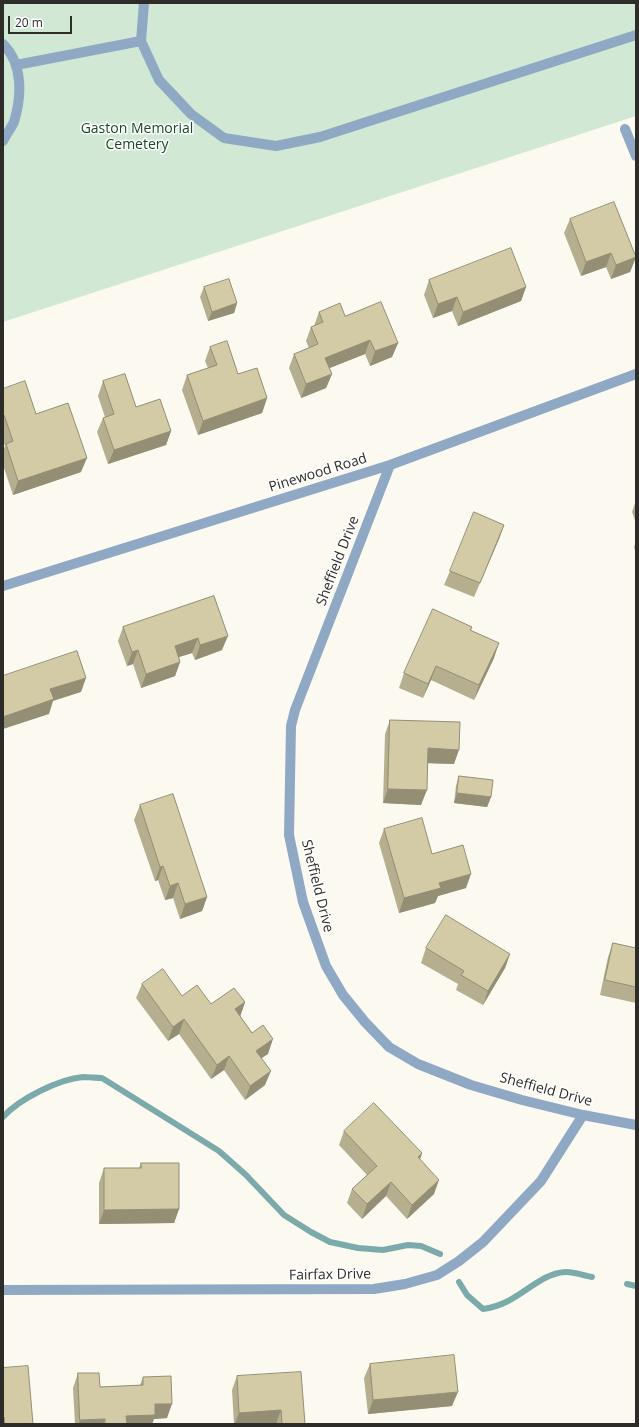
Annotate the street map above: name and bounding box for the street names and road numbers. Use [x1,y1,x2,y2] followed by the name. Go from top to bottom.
[267,450,369,496] street label: Pinewood Road
[313,514,363,608] street label: Sheffield Drive
[297,838,337,934] street label: Sheffield Drive
[498,1070,594,1110] street label: Sheffield Drive
[289,1266,371,1284] street label: Fairfax Drive

